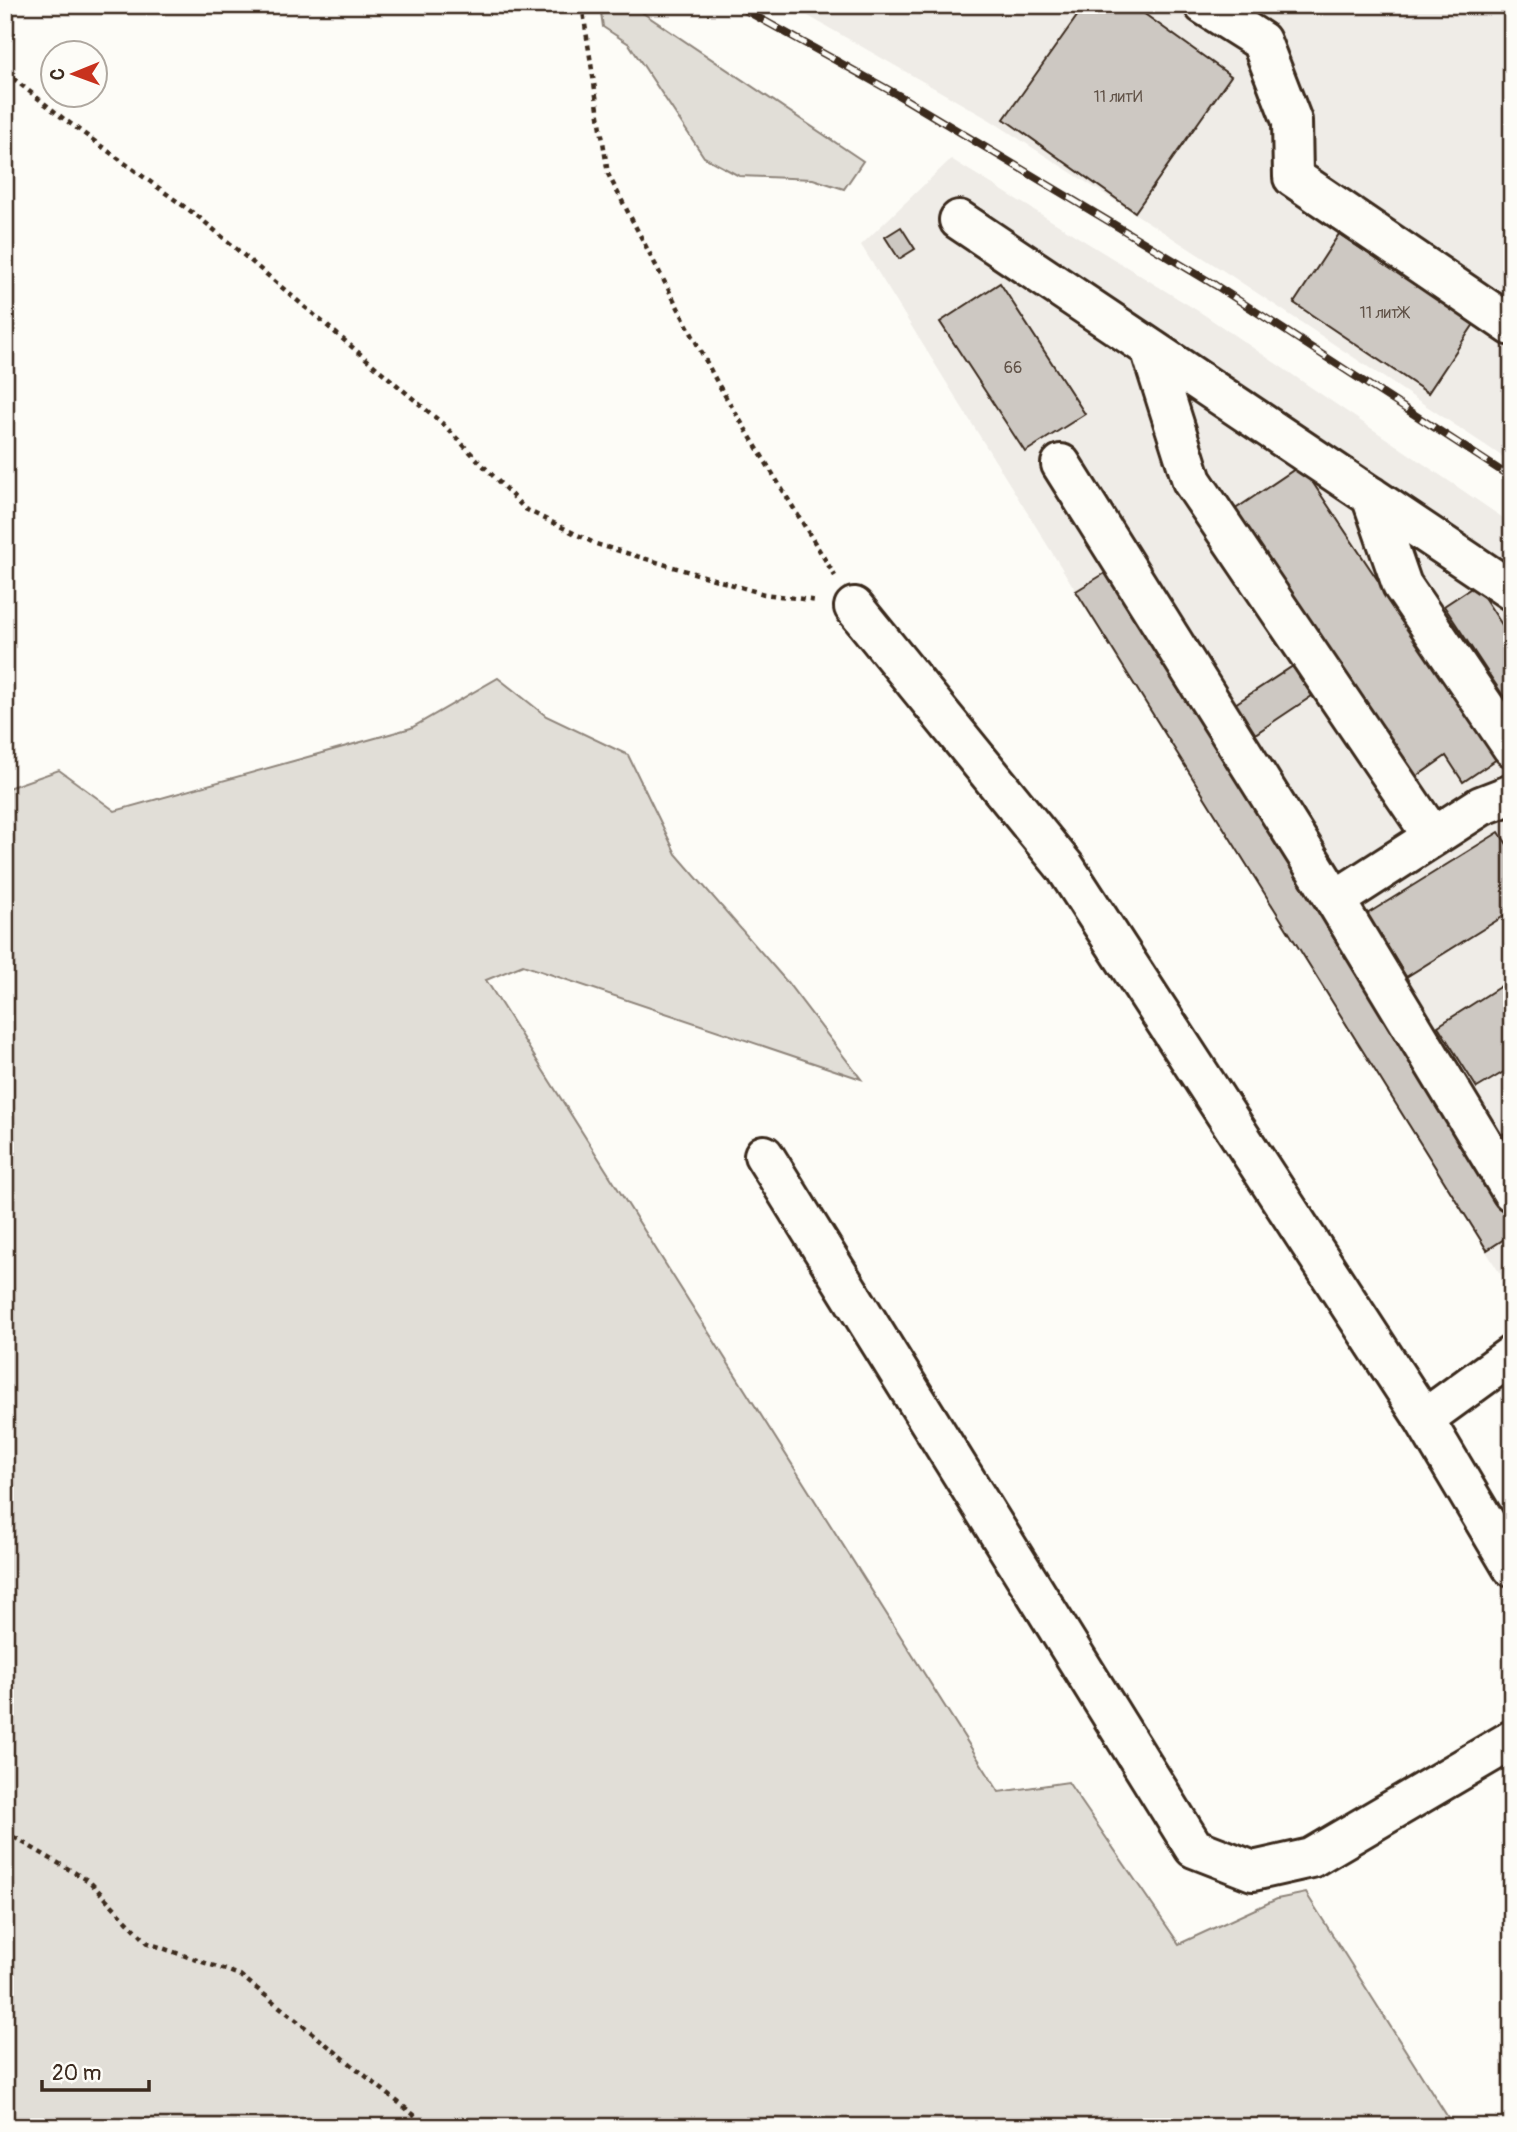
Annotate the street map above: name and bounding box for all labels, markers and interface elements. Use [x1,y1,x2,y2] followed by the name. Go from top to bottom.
[38,38,108,108] north arrow
[46,68,70,80] text: С
[1093,87,1143,107] house number: 11 литИ
[1359,303,1411,323] house number: 11 литЖ
[1004,358,1022,378] house number: 66
[42,2048,149,2092] scale bar
[52,2060,101,2087] text: 20 m

